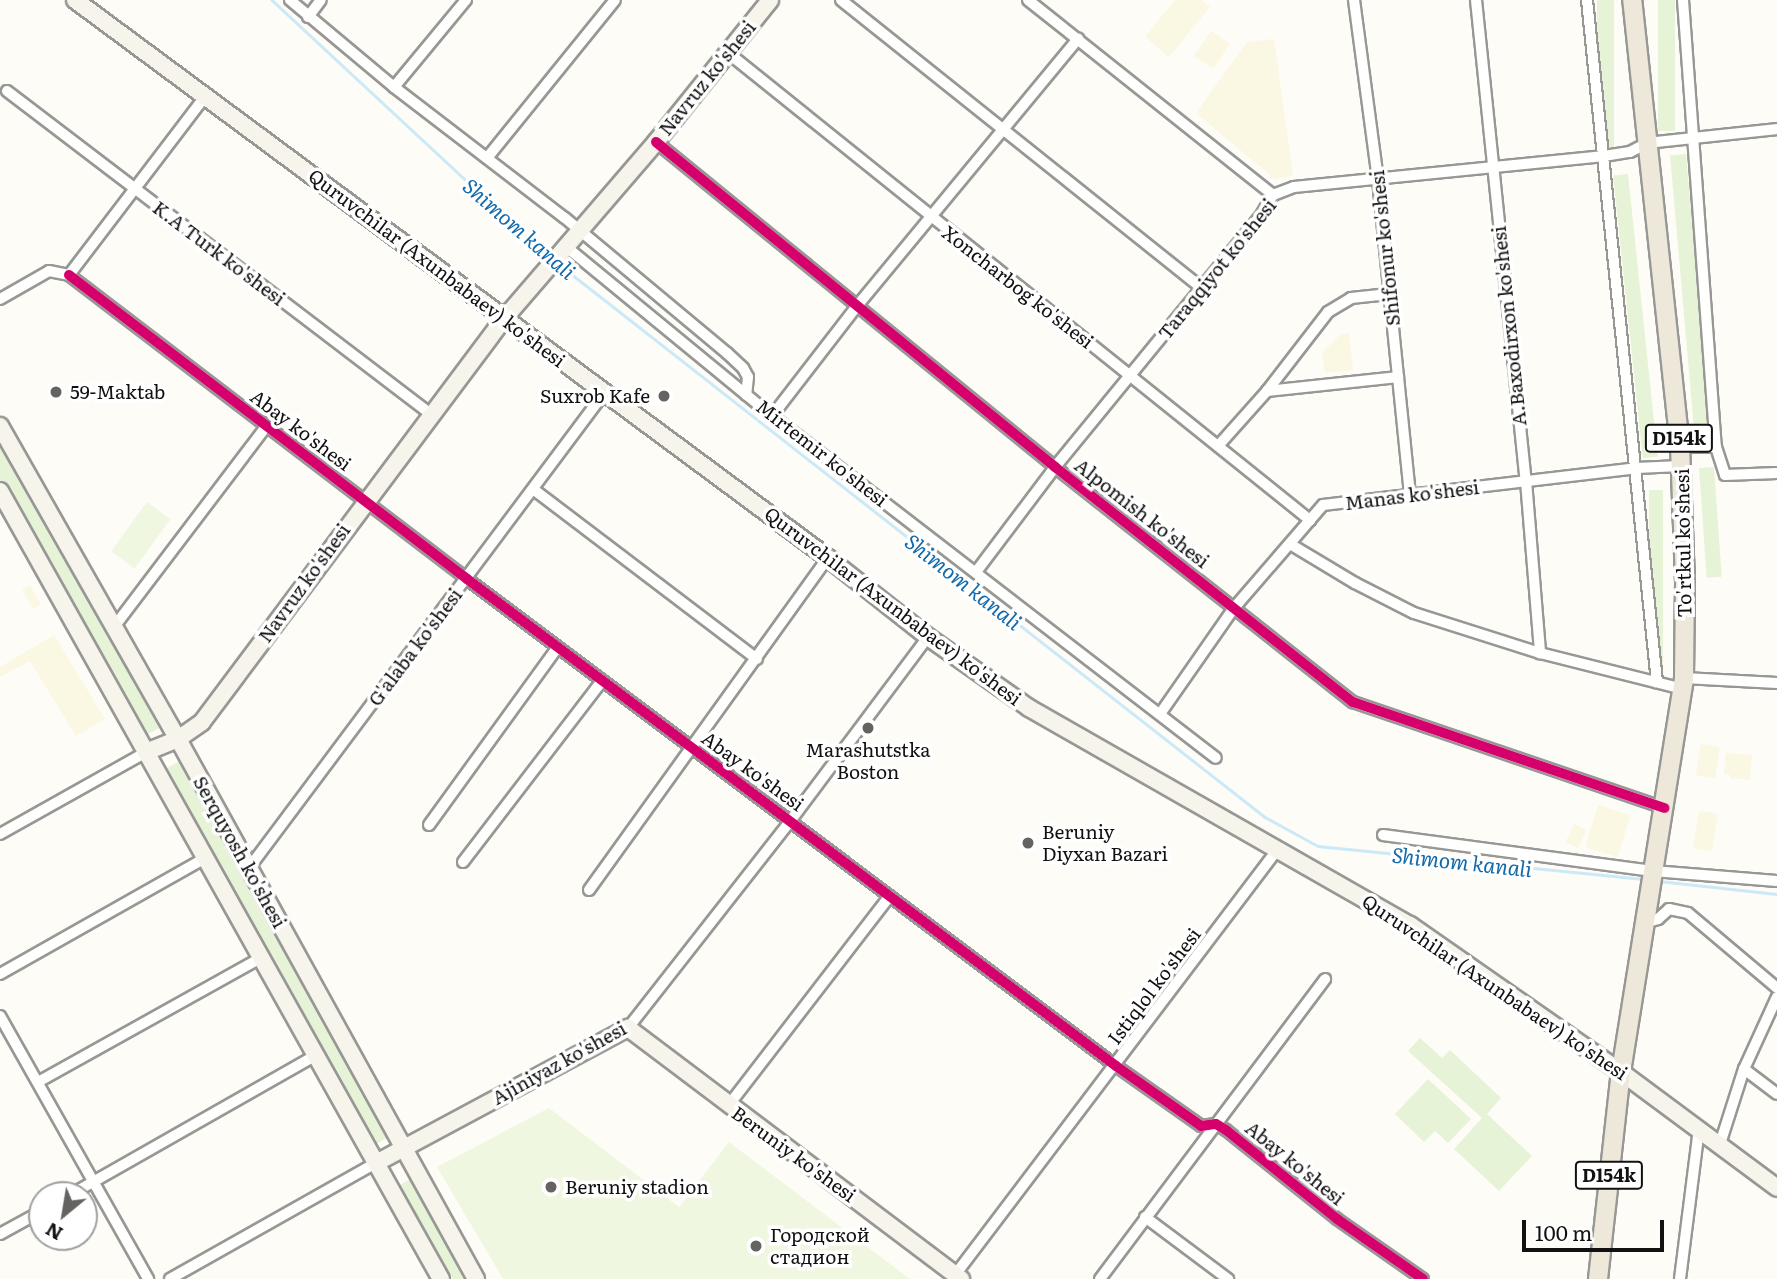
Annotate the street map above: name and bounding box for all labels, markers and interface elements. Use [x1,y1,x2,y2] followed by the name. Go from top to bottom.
[654,16,760,140] street label: Navruz ko'shesi
[304,164,570,372] street label: Quruvchilar (Axunbabaev) ko'shesi
[1365,169,1405,327] street label: Shifonur ko'shesi
[459,172,581,284] water label: Shimom kanali
[1153,194,1281,344] street label: Taraqqiyot ko'shesi
[148,196,290,310] street label: K.A Turk ko'shesi
[938,221,1098,353] street label: Xoncharbog ko'shesi
[1487,225,1531,427] street label: A.Baxodirxon ko'shesi
[70,381,165,403] place label: 59-Maktab
[48,384,64,400] marker: 59-Maktab
[246,385,356,475] street label: Abay ko'shesi
[540,385,650,407] place label: Suxrob Kafe
[656,388,672,404] marker: Suxrob Kafe
[752,395,892,511] street label: Mirtemir ko'shesi
[1644,424,1714,452] road number: D154k
[1070,454,1214,572] street label: Alpomish ko'shesi
[1670,468,1696,618] street label: To'rtkul ko'shesi
[1344,475,1480,515] street label: Manas ko'shesi
[760,502,1026,710] street label: Quruvchilar (Axunbabaev) ko'shesi
[253,519,355,647] street label: Navruz ko'shesi
[901,528,1027,634] water label: Shimom kanali
[363,584,467,710] street label: G'alaba ko'shesi
[860,720,876,736] marker: Marashutstka Boston
[698,726,808,816] street label: Abay ko'shesi
[805,739,931,783] place label: Marashutstka Boston
[189,772,291,932] street label: Serquyosh ko'shesi
[1042,821,1168,865] place label: Beruniy Diyxan Bazari
[1020,835,1036,851] marker: Beruniy Diyxan Bazari
[1391,841,1533,881] water label: Shimom kanali
[1358,889,1632,1085] street label: Quruvchilar (Axunbabaev) ko'shesi
[1103,923,1205,1049] street label: Istiqlol ko'shesi
[488,1017,630,1109] street label: Ajiniyaz ko'shesi
[728,1101,860,1207] street label: Beruniy ko'shesi
[1241,1116,1349,1210] street label: Abay ko'shesi
[1574,1160,1644,1190] road number: D154k
[565,1176,709,1198] place label: Beruniy stadion
[543,1179,559,1195] marker: Beruniy stadion
[28,1181,98,1251] north arrow
[1525,1206,1667,1250] scale bar
[40,1216,67,1249] text: N
[1535,1216,1592,1247] text: 100 m
[770,1224,870,1268] place label: Городской стадион
[748,1238,764,1254] marker: Городской стадион

